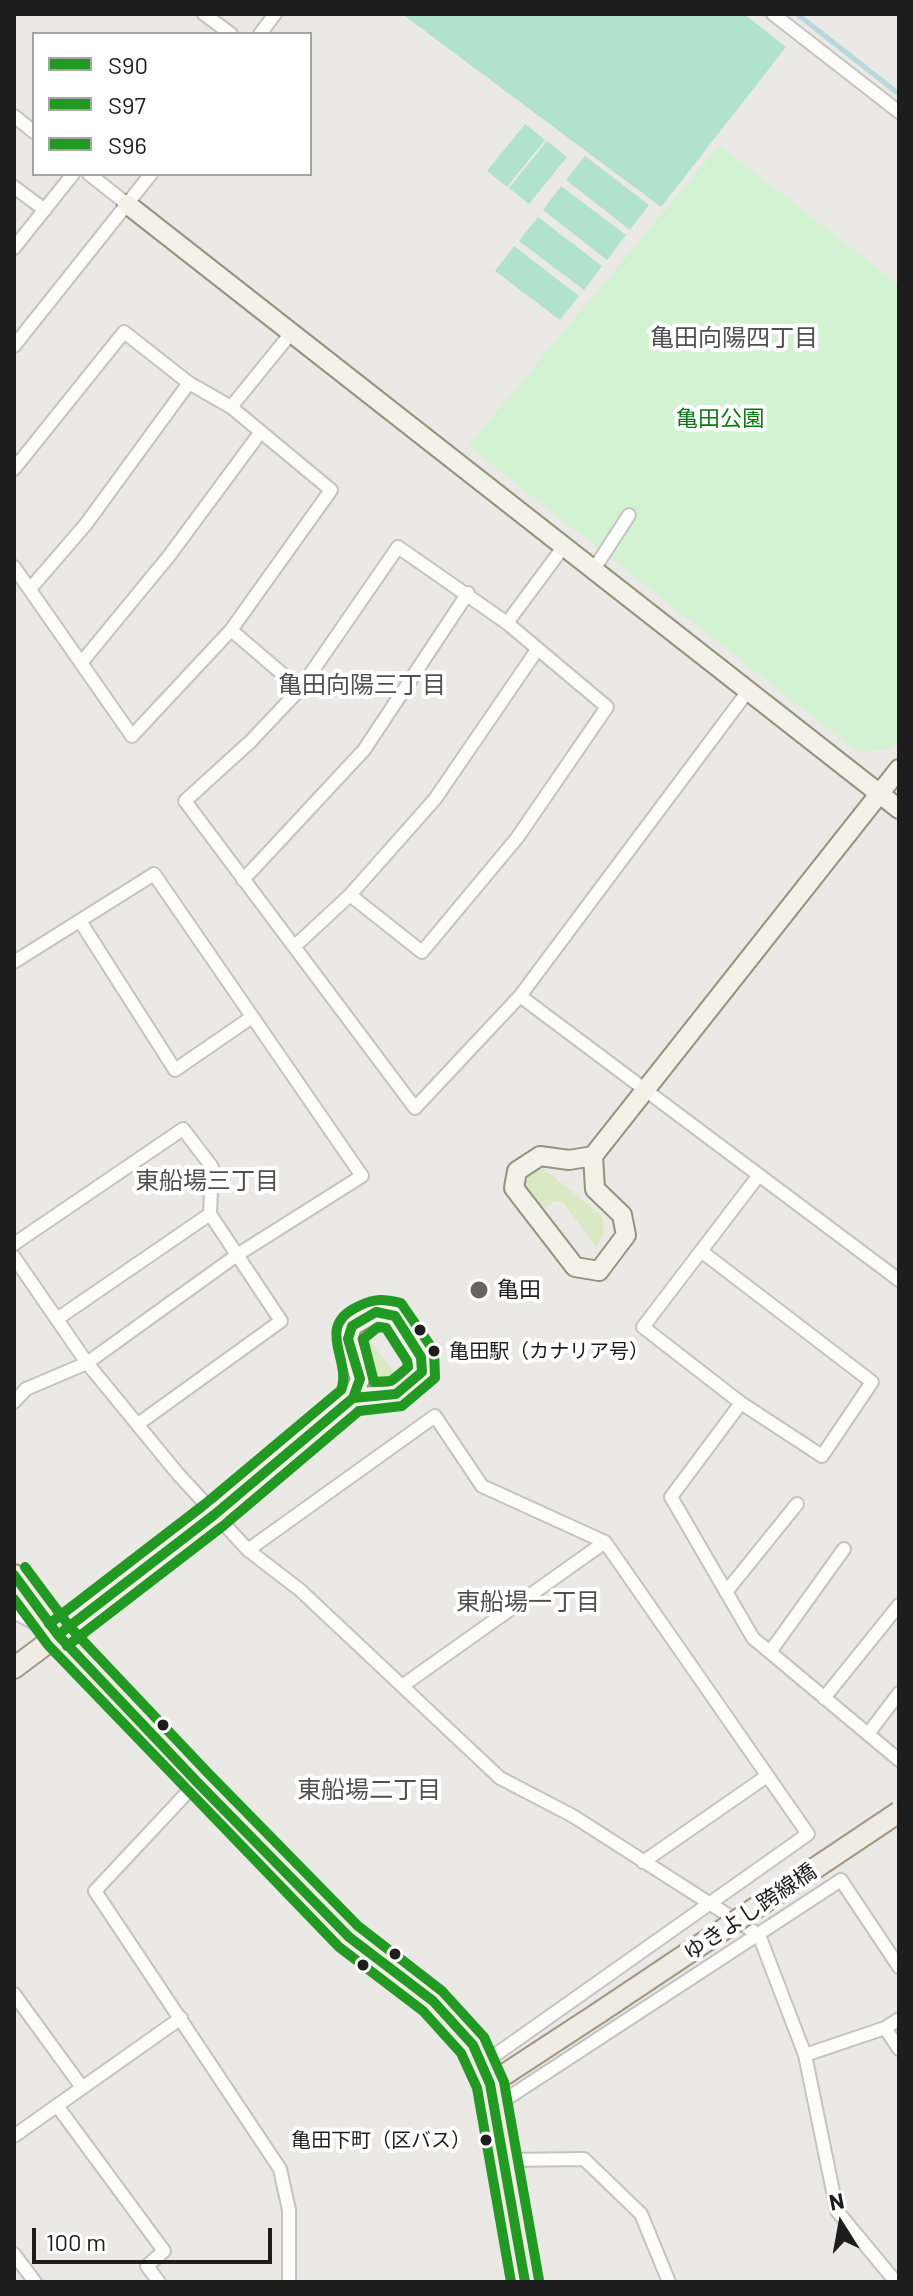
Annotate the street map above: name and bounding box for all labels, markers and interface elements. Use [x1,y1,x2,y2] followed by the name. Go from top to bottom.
[32,32,312,176] legend
[108,50,148,79] text: S90
[108,90,146,119] text: S97
[108,130,147,159] text: S96
[650,324,818,352] district label: 亀田向陽四丁目
[676,406,764,432] park label: 亀田公園
[278,671,446,699] district label: 亀田向陽三丁目
[135,1167,279,1195] district label: 東船場三丁目
[497,1277,541,1303] place label: 亀田
[468,1279,490,1301] marker: 亀田
[412,1322,428,1338] unlabelled marker
[449,1339,649,1363] place label: 亀田駅（カナリア号）
[426,1343,442,1359] marker: 亀田駅（カナリア号）
[456,1588,600,1616] district label: 東船場一丁目
[155,1717,171,1733] unlabelled marker
[297,1776,441,1804] district label: 東船場二丁目
[679,1858,821,1966] street label: ゆきよし跨線橋
[387,1946,403,1962] unlabelled marker
[355,1957,371,1973] unlabelled marker
[291,2128,471,2152] place label: 亀田下町（区バス）
[478,2132,494,2148] marker: 亀田下町（区バス）
[801,2184,881,2264] north arrow
[827,2186,846,2215] text: N
[36,2212,276,2262] scale bar
[46,2227,106,2256] text: 100 m

